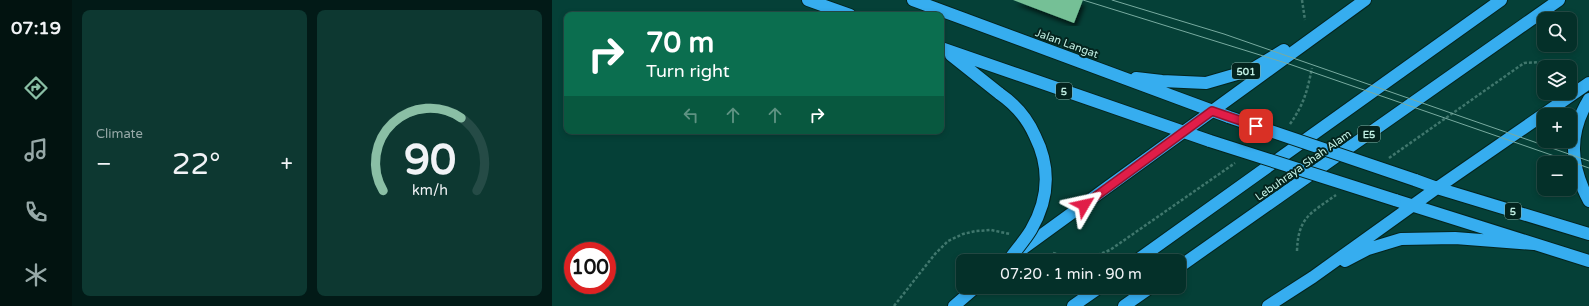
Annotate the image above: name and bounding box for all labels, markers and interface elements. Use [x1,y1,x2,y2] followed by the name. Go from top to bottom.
[1537,12,1577,196] map controls
[1537,12,1577,52] button: search
[11,17,61,39] text: 07:19
[646,26,714,60] text: 70 m
[1034,26,1100,61] street label: Jalan Langat
[580,28,632,80] icon: right
[646,60,730,82] text: Turn right
[1537,60,1577,100] button: layers
[1232,63,1260,79] road number: 501
[22,74,50,102] icon: directions
[1056,83,1072,99] road number: 5
[680,104,702,126] icon: left
[722,104,744,126] icon: ahead
[764,104,786,126] icon: ahead
[806,104,828,126] icon: right
[1537,108,1577,148] button: +
[1239,109,1273,143] pin
[1245,115,1267,137] icon: arrive
[96,126,143,142] text: Climate
[1358,126,1380,142] road number: E5
[1253,127,1354,204] street label: Lebuhraya Shah Alam
[22,136,50,164] icon: music
[403,136,456,186] text: 90
[172,146,221,183] text: 22°
[96,151,112,177] text: −
[281,151,293,177] text: +
[1537,156,1577,196] button: −
[412,182,447,199] text: km/h
[1063,184,1105,226] position arrow
[22,198,50,226] icon: phone
[1505,203,1521,219] road number: 5
[564,242,616,294] speed limit sign: 100
[22,261,50,289] icon: climate
[1000,265,1142,283] text: 07:20 · 1 min · 90 m

